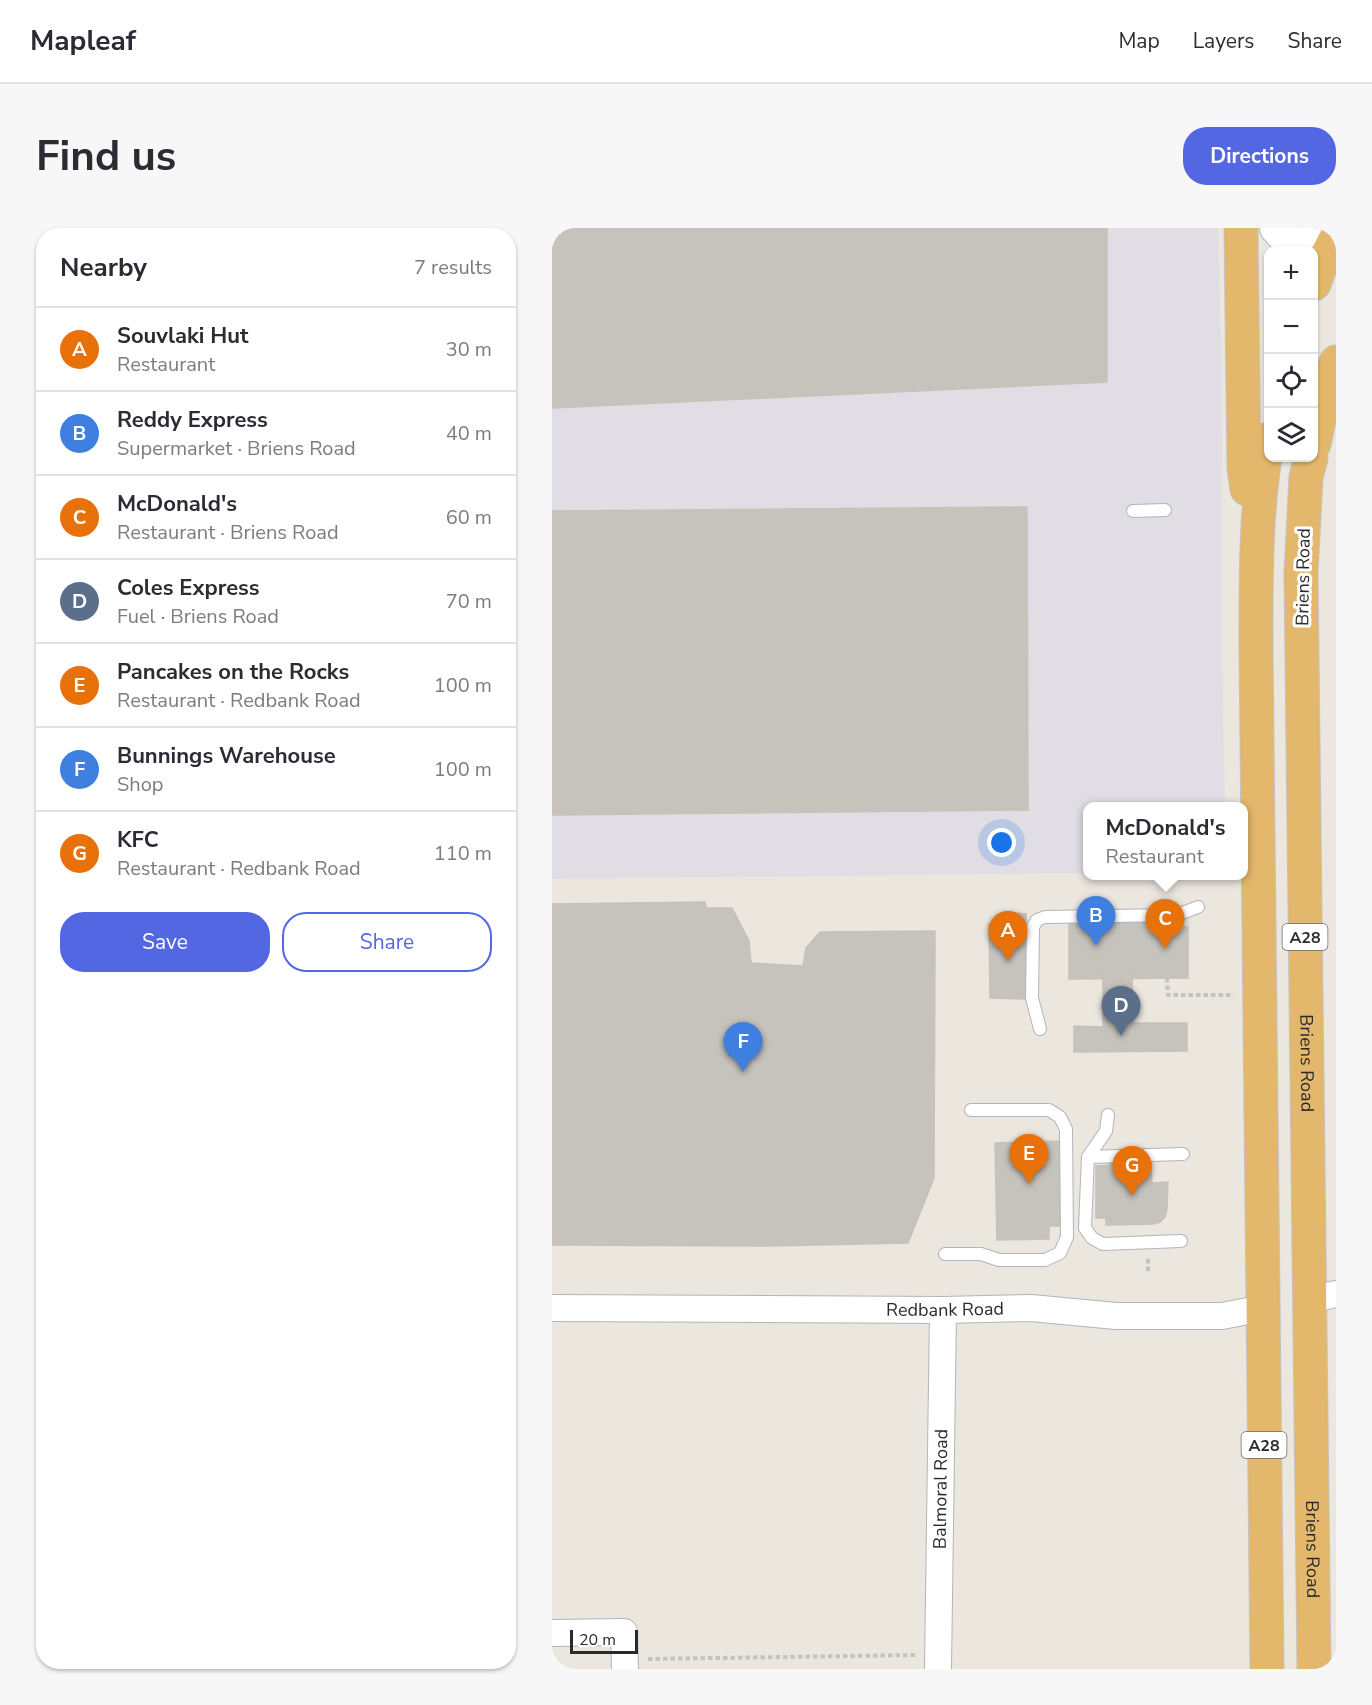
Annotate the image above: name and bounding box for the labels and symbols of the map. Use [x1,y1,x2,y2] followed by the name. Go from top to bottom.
[1290,528,1316,626] street label: Briens Road
[987,828,1016,857] your location
[1076,896,1116,946] pin: B
[1146,900,1184,949] pin: C
[988,912,1028,961] pin: A
[1282,924,1328,950] road number: A28
[1102,986,1140,1036] pin: D
[1294,1014,1319,1112] street label: Briens Road
[724,1022,762,1072] pin: F
[1010,1134,1048,1184] pin: E
[1112,1146,1152,1196] pin: G
[886,1297,1004,1322] street label: Redbank Road
[928,1429,953,1549] street label: Balmoral Road
[1242,1432,1286,1458] road number: A28
[1300,1500,1325,1598] street label: Briens Road
[570,1627,638,1654] scale bar

